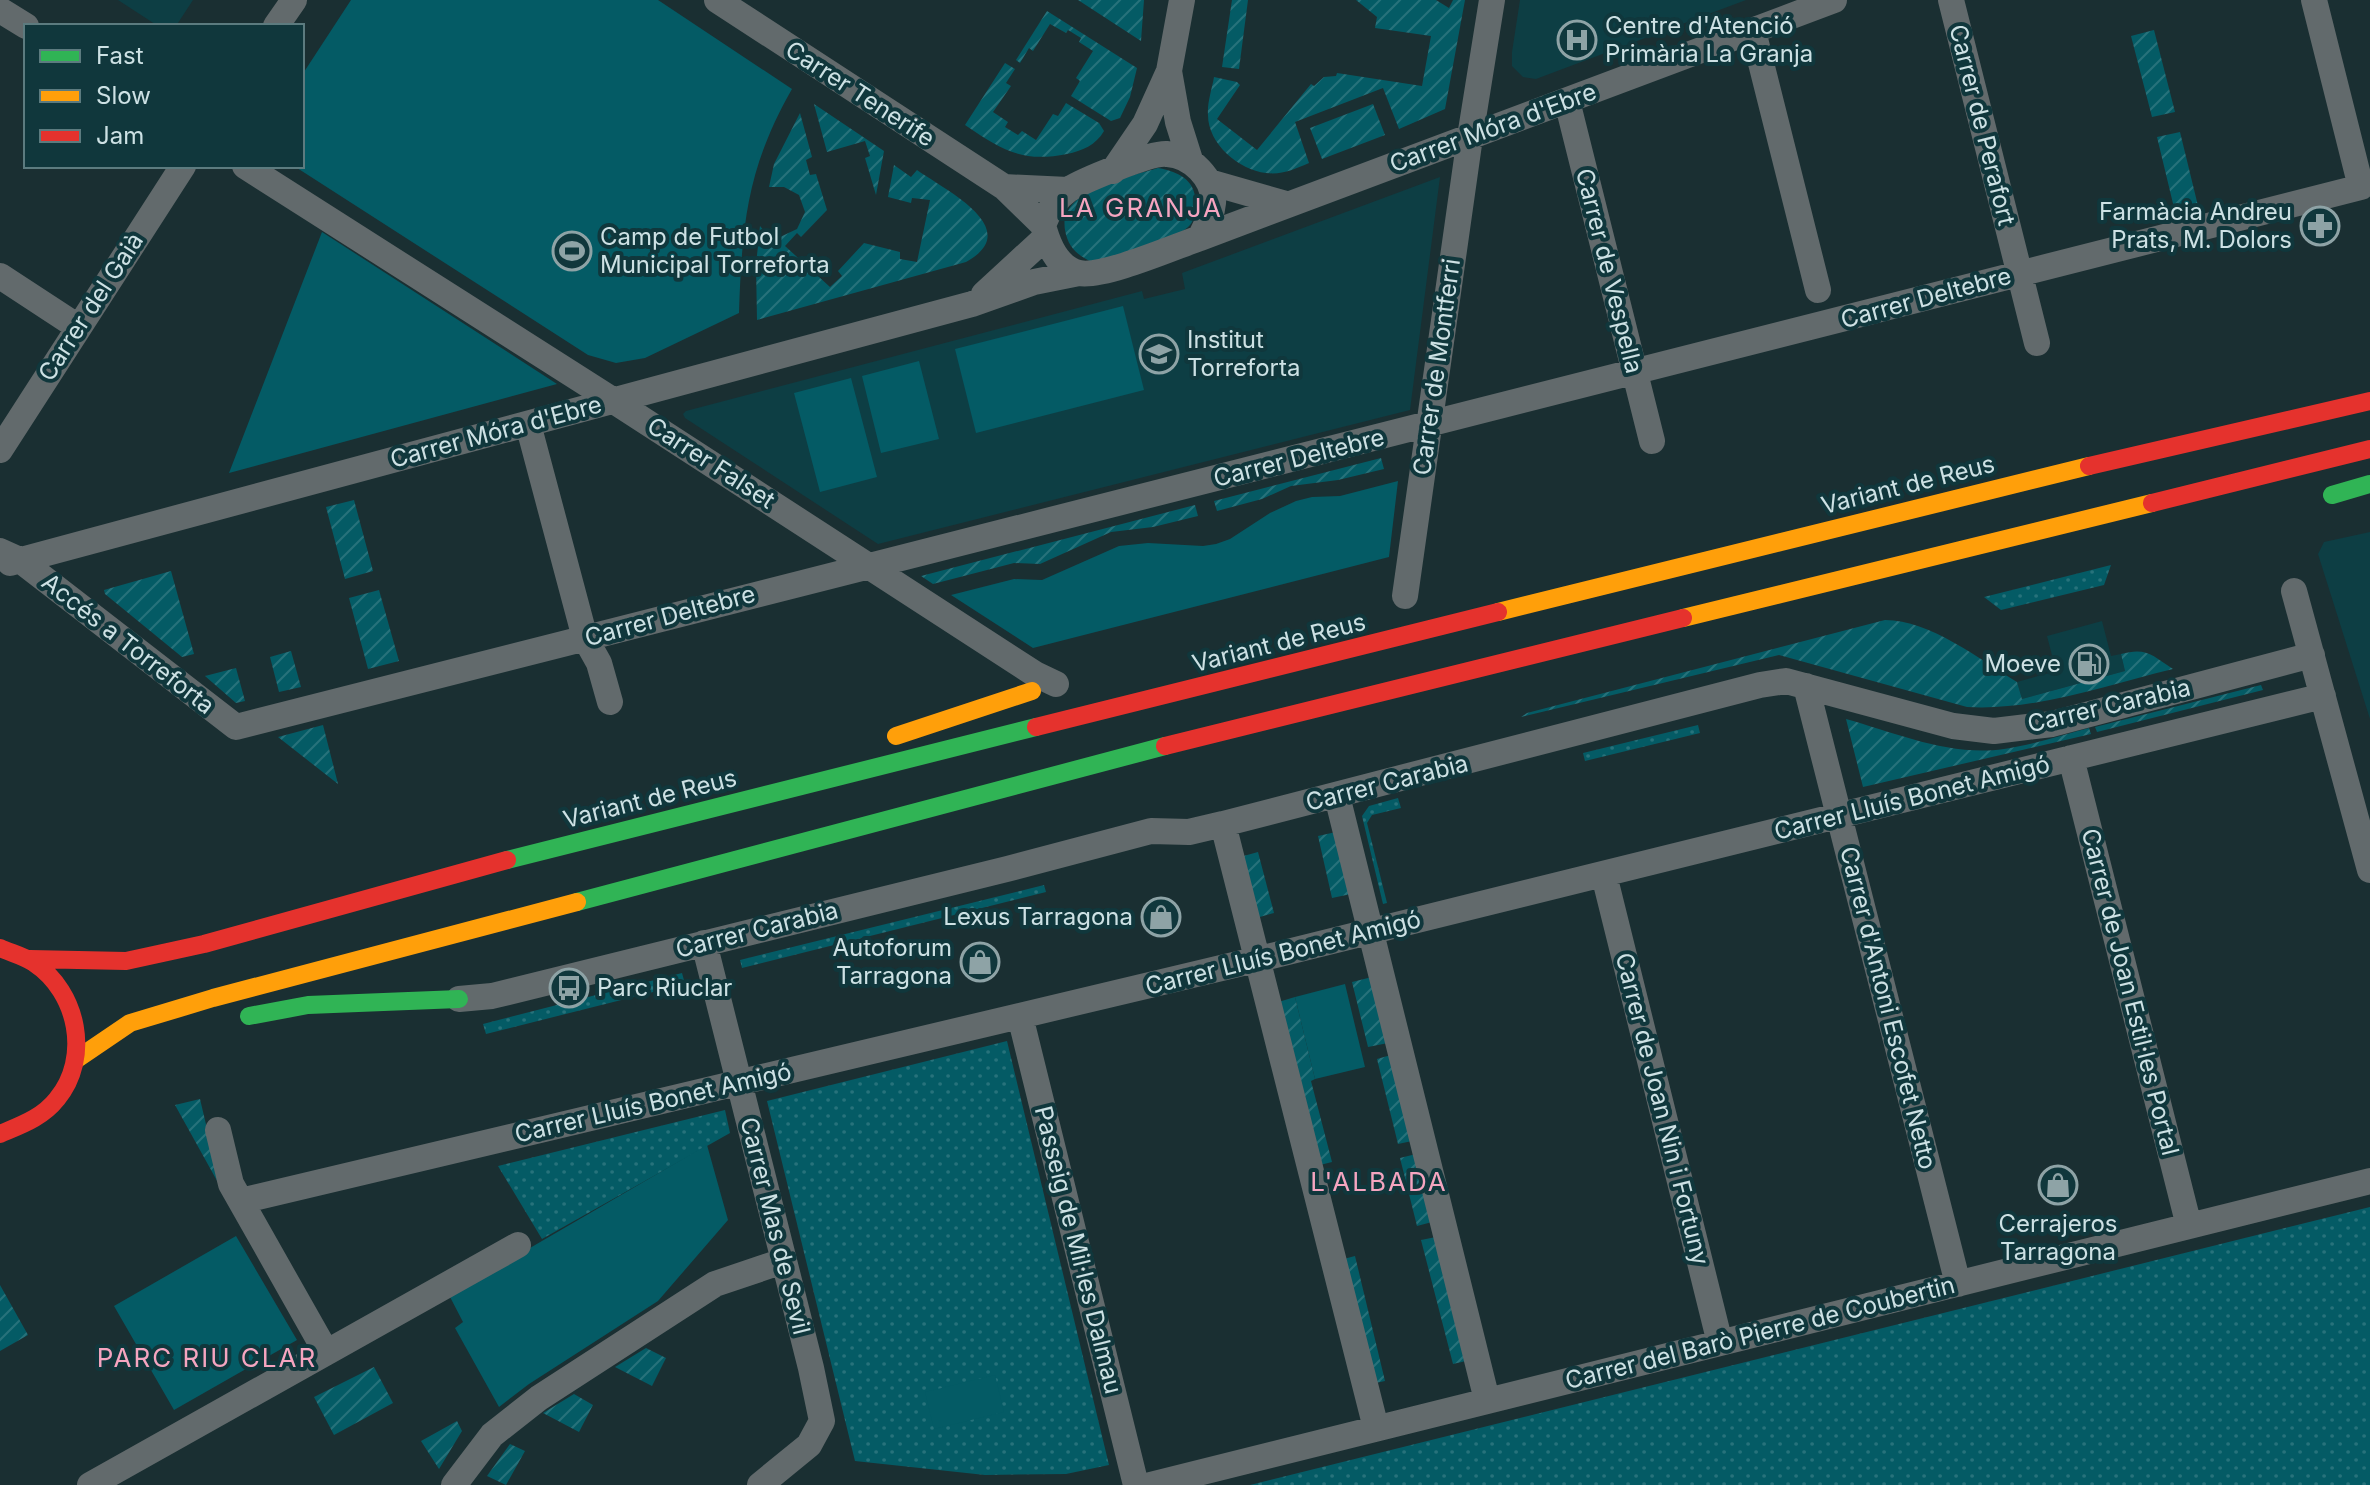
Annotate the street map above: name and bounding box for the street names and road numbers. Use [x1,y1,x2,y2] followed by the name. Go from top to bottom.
[1944,22,2021,228] street label: Carrer de Perafort
[780,35,940,153] street label: Carrer Tenerife
[1386,77,1600,178] street label: Carrer Móra d'Ebre
[1570,165,1649,376] street label: Carrer de Vespella
[32,227,149,386] street label: Carrer del Gaià
[1407,257,1466,477] street label: Carrer de Montferri
[1837,261,2014,334] street label: Carrer Deltebre
[387,389,605,474] street label: Carrer Móra d'Ebre
[642,411,781,515] street label: Carrer Falset
[1210,422,1387,493] street label: Carrer Deltebre
[1818,449,1998,520] street label: Variant de Reus
[36,567,220,720] street label: Accés a Torreforta
[581,579,758,652] street label: Carrer Deltebre
[1189,607,1369,678] street label: Variant de Reus
[2025,673,2193,738] street label: Carrer Carabia
[1303,748,1471,817] street label: Carrer Carabia
[1771,749,2053,846] street label: Carrer Lluís Bonet Amigó
[560,763,740,834] street label: Variant de Reus
[2076,825,2185,1158] street label: Carrer de Joan Estil·les Portal
[1834,843,1943,1172] street label: Carrer d'Antoni Escofet Netto
[673,895,841,964] street label: Carrer Carabia
[1142,904,1424,1001] street label: Carrer Lluís Bonet Amigó
[1610,950,1715,1268] street label: Carrer de Joan Nin i Fortuny
[512,1057,794,1148] street label: Carrer Lluís Bonet Amigó
[1029,1103,1128,1397] street label: Passeig de Mil·les Dalmau
[734,1114,817,1338] street label: Carrer Mas de Sevil
[1562,1270,1958,1395] street label: Carrer del Barò Pierre de Coubertin

